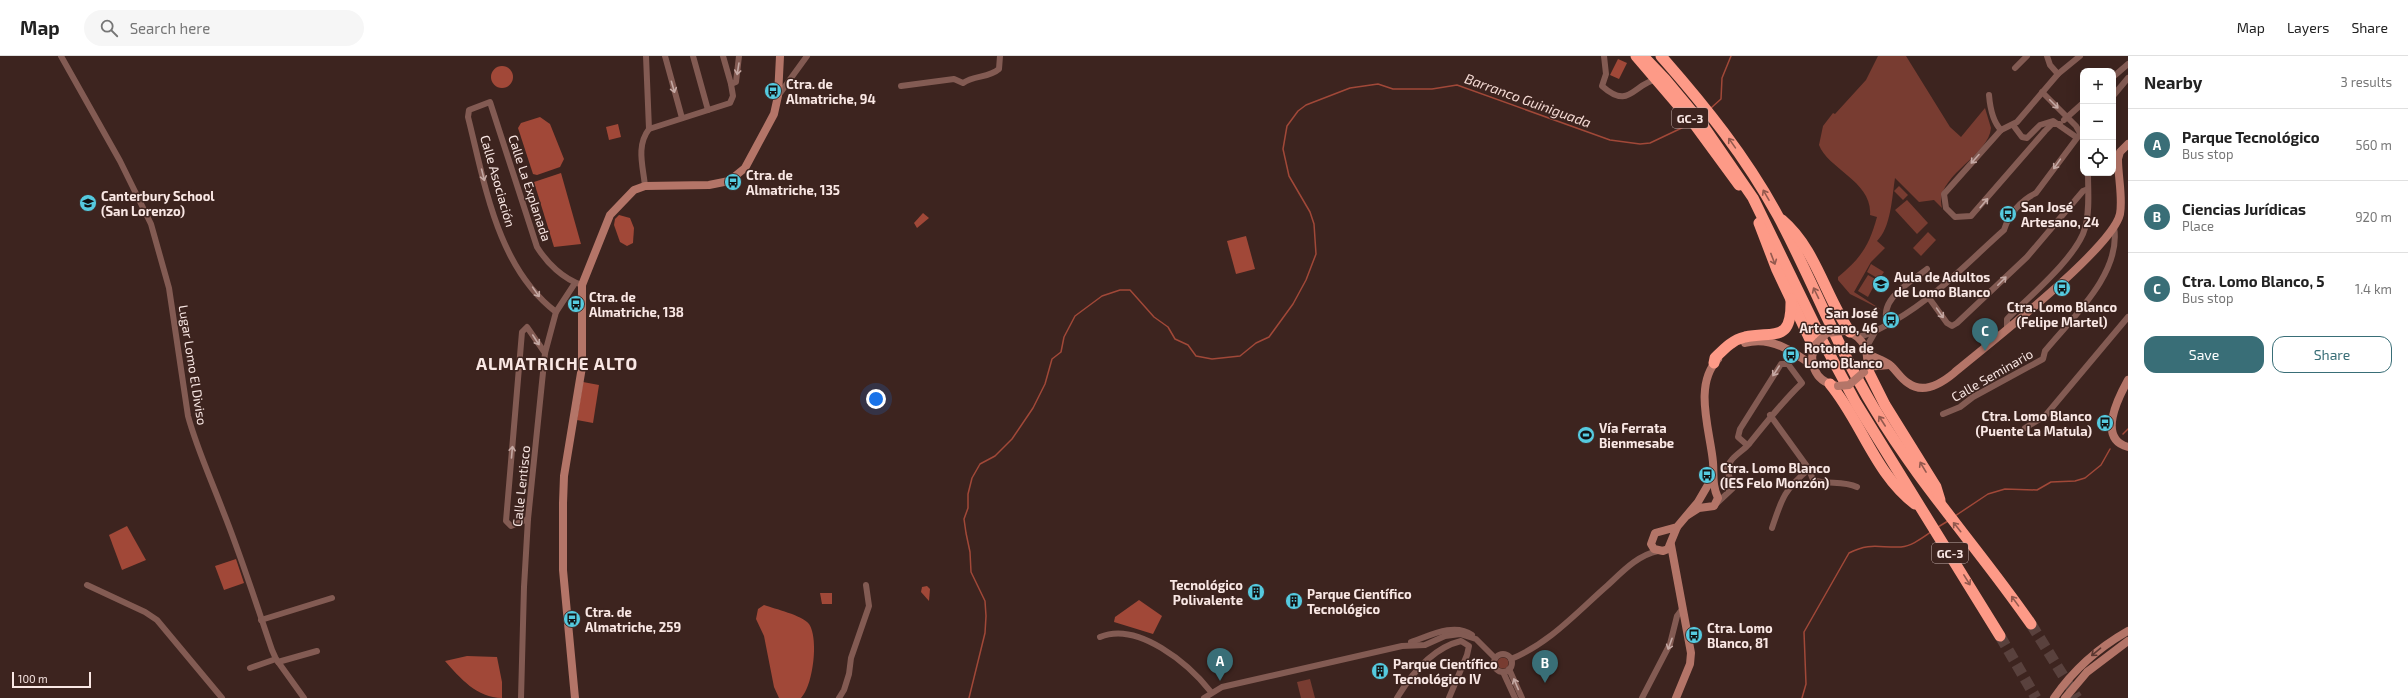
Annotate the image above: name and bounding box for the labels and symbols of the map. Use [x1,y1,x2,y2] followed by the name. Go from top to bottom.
[734,62,742,75] one-way arrow
[1463,69,1593,131] water label: Barranco Guiniguada
[786,76,876,107] place label: Ctra. de Almatriche, 94
[670,80,678,93] one-way arrow
[763,81,783,101] bus stop icon: Ctra. de Almatriche, 94
[2049,100,2059,109] one-way arrow
[1672,108,1708,128] road number: GC-3
[477,133,519,229] street label: Calle Asociación
[505,133,555,243] street label: Calle La Explanada
[1728,138,1736,149] one-way arrow
[1971,153,1980,163] one-way arrow
[2052,158,2061,169] one-way arrow
[746,167,840,198] place label: Ctra. de Almatriche, 135
[480,168,487,181] one-way arrow
[723,172,743,192] bus stop icon: Ctra. de Almatriche, 135
[101,188,215,219] place label: Canterbury School (San Lorenzo)
[1761,189,1769,201] one-way arrow
[78,193,98,213] school or university icon: Canterbury School (San Lorenzo)
[1980,198,1989,209] one-way arrow
[2021,199,2099,230] place label: San José Artesano, 24
[1998,204,2018,224] bus stop icon: San José Artesano, 24
[1770,252,1778,264] one-way arrow
[1894,269,1991,300] place label: Aula de Adultos de Lomo Blanco
[1871,274,1891,294] school or university icon: Aula de Adultos de Lomo Blanco
[1997,277,2007,286] one-way arrow
[2052,278,2072,298] bus stop icon: Ctra. Lomo Blanco (Felipe Martel)
[532,287,540,298] one-way arrow
[1812,287,1819,299] one-way arrow
[589,289,684,320] place label: Ctra. de Almatriche, 138
[566,294,586,314] bus stop icon: Ctra. de Almatriche, 138
[2007,299,2118,330] place label: Ctra. Lomo Blanco (Felipe Martel)
[176,304,210,426] street label: Lugar Lomo El Diviso
[1800,305,1878,336] place label: San José Artesano, 46
[1936,307,1944,318] one-way arrow
[1881,310,1901,330] bus stop icon: San José Artesano, 46
[1972,318,1998,351] pin: C
[532,334,540,346] one-way arrow
[1804,340,1883,371] place label: Rotonda de Lomo Blanco
[1781,345,1801,365] bus stop icon: Rotonda de Lomo Blanco
[1948,345,2036,405] street label: Calle Seminario
[476,353,638,373] district label: ALMATRICHE ALTO
[1772,366,1781,377] one-way arrow
[866,389,886,409] your location
[1976,408,2092,439] place label: Ctra. Lomo Blanco (Puente La Matula)
[2095,413,2115,433] bus stop icon: Ctra. Lomo Blanco (Puente La Matula)
[1878,416,1886,427] one-way arrow
[1599,420,1674,451] place label: Vía Ferrata Bienmesabe
[1576,425,1596,445] sports icon: Vía Ferrata Bienmesabe
[509,445,533,527] street label: Calle Lentisco
[508,446,515,459] one-way arrow
[1720,460,1831,491] place label: Ctra. Lomo Blanco (IES Felo Monzón)
[1919,461,1927,473] one-way arrow
[1697,465,1717,485] bus stop icon: Ctra. Lomo Blanco (IES Felo Monzón)
[1953,522,1961,533] one-way arrow
[1932,543,1968,563] road number: GC-3
[1963,575,1971,586] one-way arrow
[1170,577,1243,608] place label: Tecnológico Polivalente
[1246,582,1266,602] building icon: Tecnológico Polivalente
[1307,586,1412,617] place label: Parque Científico Tecnológico
[1284,591,1304,611] building icon: Parque Científico Tecnológico
[2011,596,2019,607] one-way arrow
[585,604,681,635] place label: Ctra. de Almatriche, 259
[562,609,582,629] bus stop icon: Ctra. de Almatriche, 259
[1707,620,1773,651] place label: Ctra. Lomo Blanco, 81
[1684,625,1704,645] bus stop icon: Ctra. Lomo Blanco, 81
[1665,638,1673,650] one-way arrow
[1207,648,1233,681] pin: A
[2090,648,2101,657] one-way arrow
[1532,650,1558,683] pin: B
[1393,656,1498,687] place label: Parque Científico Tecnológico IV
[1370,661,1390,681] building icon: Parque Científico Tecnológico IV
[12,670,91,689] scale bar
[1511,678,1519,690] one-way arrow

